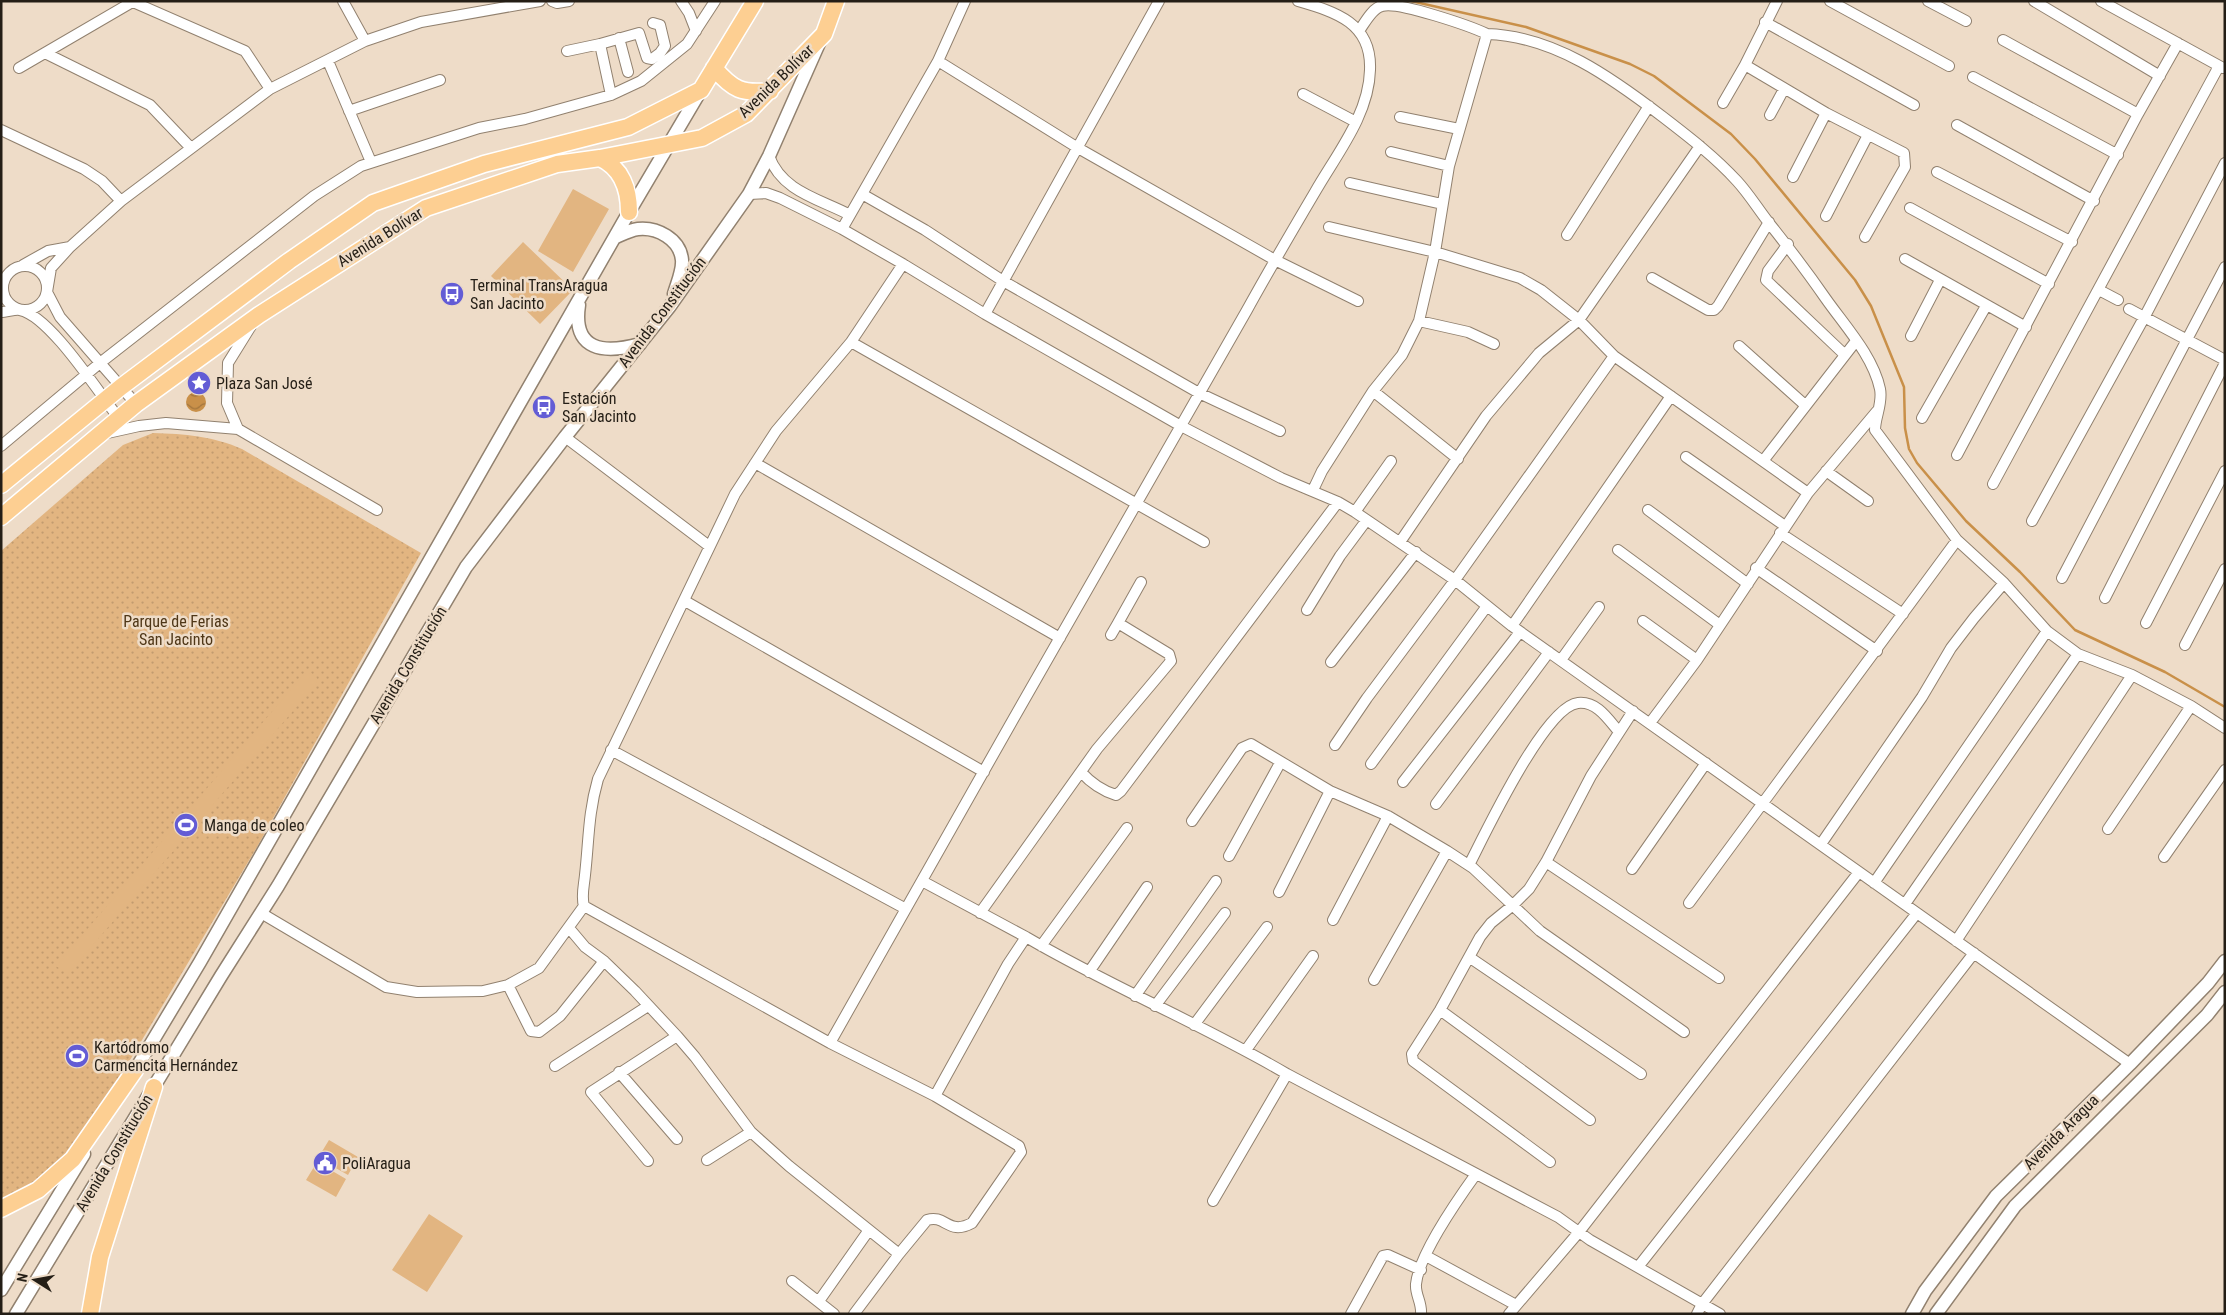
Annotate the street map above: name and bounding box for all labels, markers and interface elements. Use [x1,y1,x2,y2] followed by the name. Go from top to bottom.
[734,40,818,122] street label: Avenida Bolívar
[334,203,426,271] street label: Avenida Bolívar
[614,253,710,371] street label: Avenida Constitución
[470,276,608,313] place label: Terminal TransAragua San Jacinto
[439,281,465,307] bus stop icon: Terminal TransAragua San Jacinto
[186,370,212,396] place icon: Plaza San José
[216,374,313,393] place label: Plaza San José
[562,389,636,426] place label: Estación San Jacinto
[531,394,557,420] bus stop icon: Estación San Jacinto
[365,603,451,727] street label: Avenida Constitución
[123,612,229,649] park label: Parque de Ferias San Jacinto
[173,812,199,838] sports icon: Manga de coleo
[204,816,304,835] place label: Manga de coleo
[94,1038,238,1075] place label: Kartódromo Carmencita Hernández
[64,1043,90,1069] sports icon: Kartódromo Carmencita Hernández
[2019,1090,2103,1174] street label: Avenida Aragua
[71,1091,157,1215] street label: Avenida Constitución
[312,1150,338,1176] public building icon: PoliAragua
[342,1154,411,1173] place label: PoliAragua
[10,1255,60,1305] north arrow
[14,1272,31,1283] text: N

